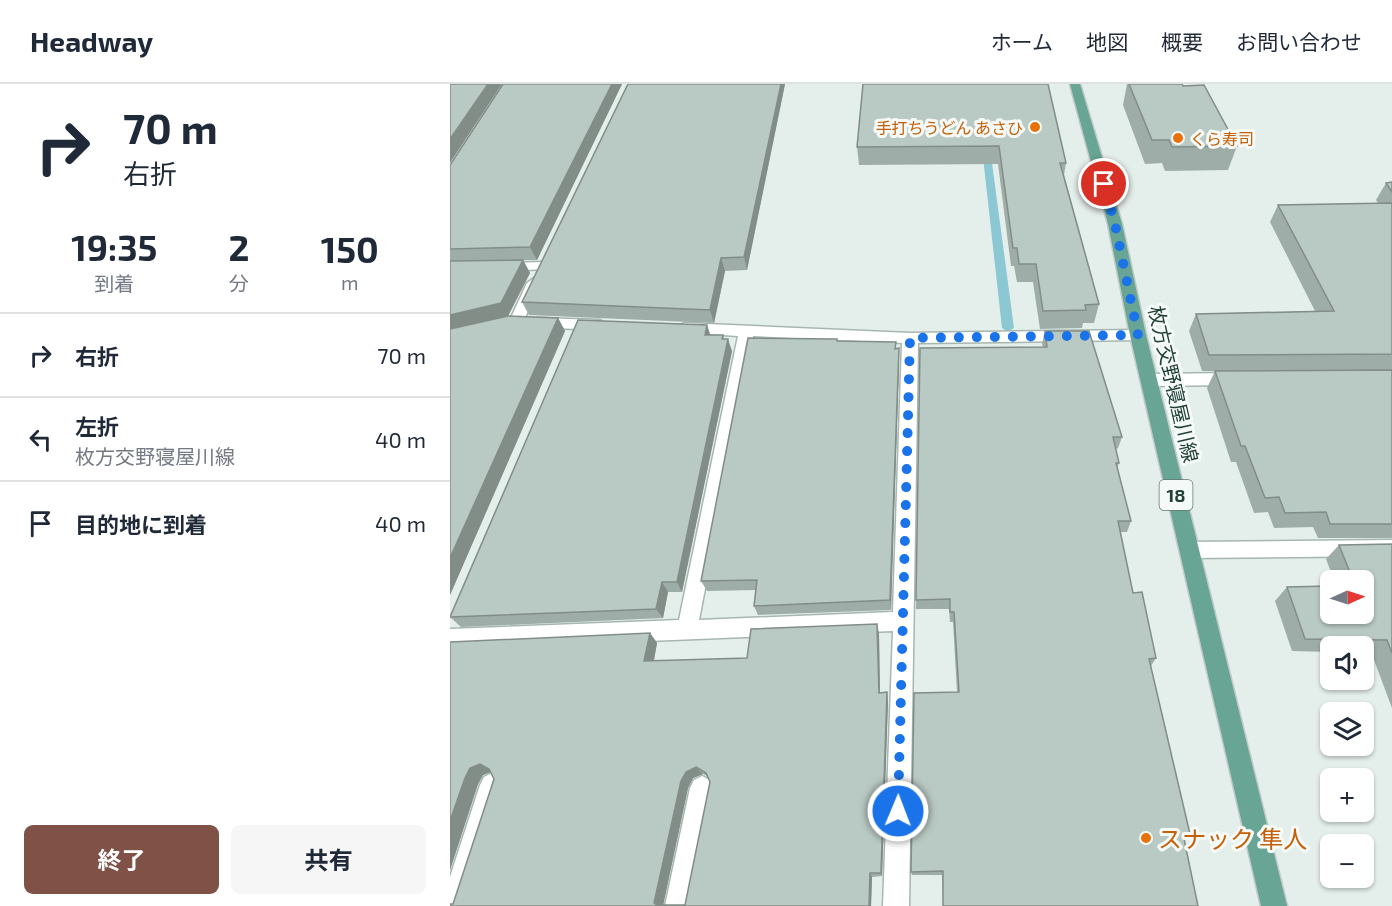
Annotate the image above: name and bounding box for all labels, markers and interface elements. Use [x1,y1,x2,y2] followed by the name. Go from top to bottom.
[30,24,153,58] text: Headway
[991,29,1053,54] text: ホーム
[1086,29,1128,54] text: 地図
[1161,29,1203,54] text: 概要
[1236,29,1362,54] text: お問い合わせ
[123,102,218,152] text: 70 m
[24,108,102,186] icon: right
[875,118,1023,137] place label: 手打ちうどん あさひ
[1028,120,1042,134] marker: 手打ちうどん あさひ
[1190,129,1254,148] place label: くら寿司
[1171,131,1185,145] marker: くら寿司
[123,157,177,189] text: 右折
[1078,158,1129,209] pin
[1087,167,1120,200] icon: arrive
[71,225,157,268] text: 19:35
[229,225,250,268] text: 2
[321,227,379,270] text: 150
[341,270,359,294] text: m
[94,271,134,295] text: 到着
[229,271,249,295] text: 分
[1144,303,1204,465] street label: 枚方交野寝屋川線
[24,339,57,372] icon: right
[377,342,426,368] text: 70 m
[75,343,119,369] text: 右折
[75,413,119,439] text: 左折
[24,423,57,456] icon: left
[375,426,426,452] text: 40 m
[75,444,235,468] text: 枚方交野寝屋川線
[1160,480,1192,510] road number: 18
[24,507,57,540] icon: arrive
[375,510,426,536] text: 40 m
[75,511,207,537] text: 目的地に到着
[1320,570,1374,624] north arrow
[1320,570,1374,888] map controls
[1320,636,1374,690] button: sound
[1320,702,1374,756] button: layers
[1320,768,1374,822] button: +
[866,779,930,843] position arrow
[1158,824,1307,853] place label: スナック 隼人
[24,825,219,894] button: 終了
[231,825,426,894] button: 共有
[1139,831,1153,845] marker: スナック 隼人
[1320,834,1374,888] button: −

